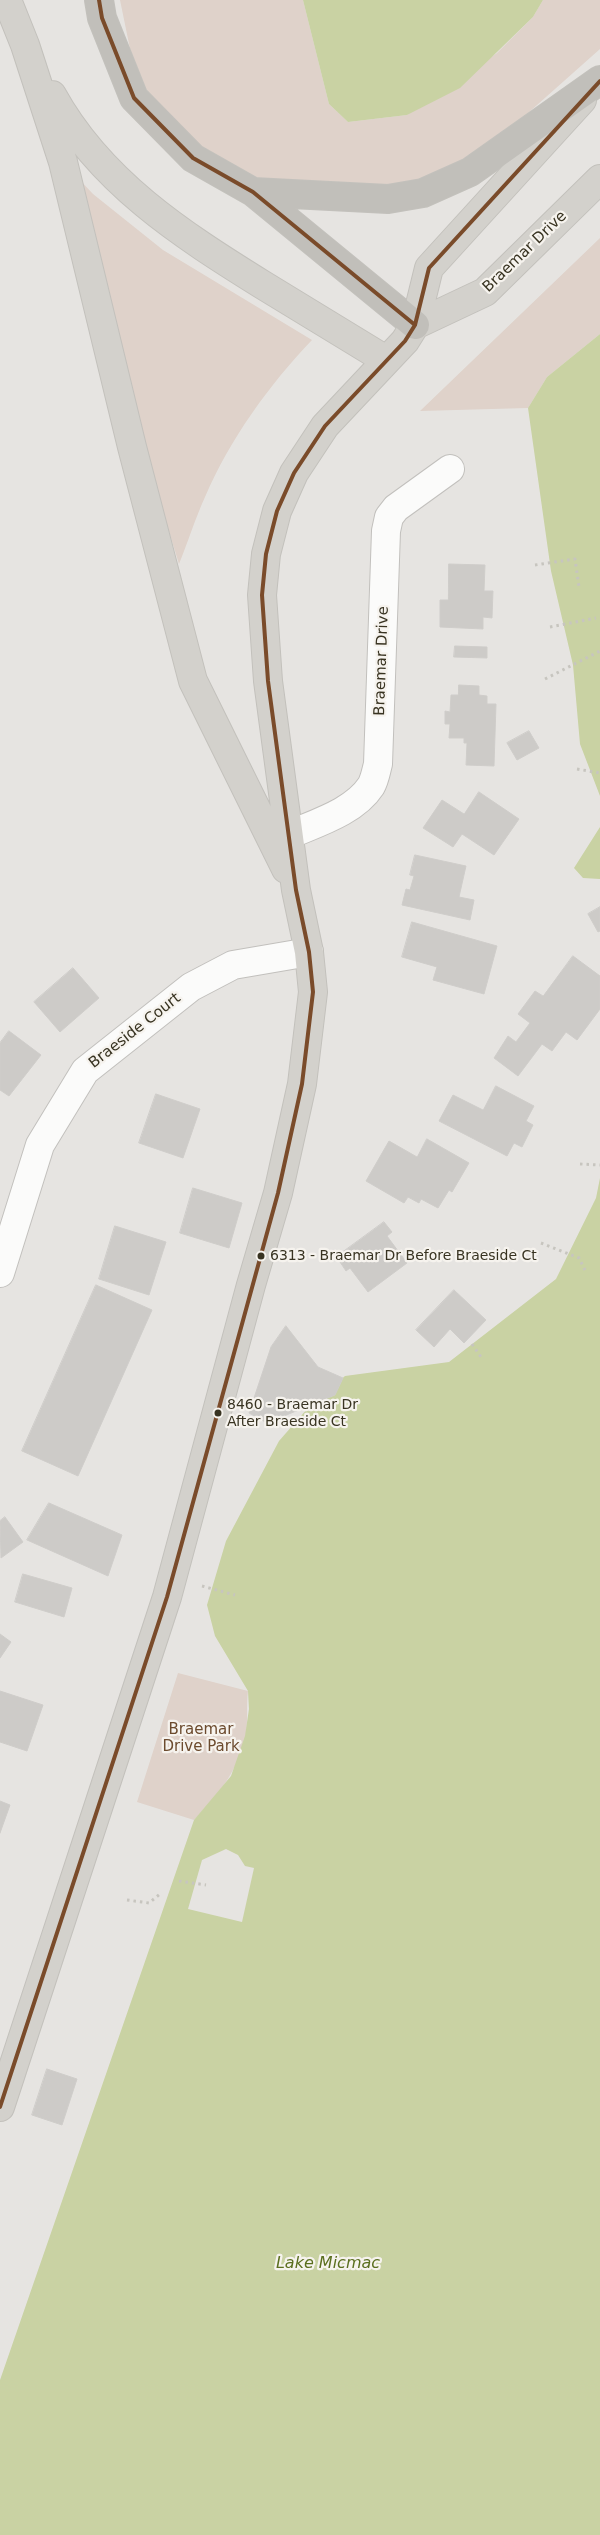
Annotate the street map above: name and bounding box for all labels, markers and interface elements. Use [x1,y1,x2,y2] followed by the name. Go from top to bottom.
[479,207,571,297] street label: Braemar Drive
[371,606,393,716] street label: Braemar Drive
[85,990,185,1072] street label: Braeside Court
[270,1248,537,1264] place label: 6313 - Braemar Dr Before Braeside Ct
[256,1251,266,1261] marker: 6313 - Braemar Dr Before Braeside Ct
[227,1397,358,1430] place label: 8460 - Braemar Dr After Braeside Ct
[213,1408,223,1418] marker: 8460 - Braemar Dr After Braeside Ct
[162,1721,240,1756] park label: Braemar Drive Park
[276,2254,380,2274] water label: Lake Micmac

